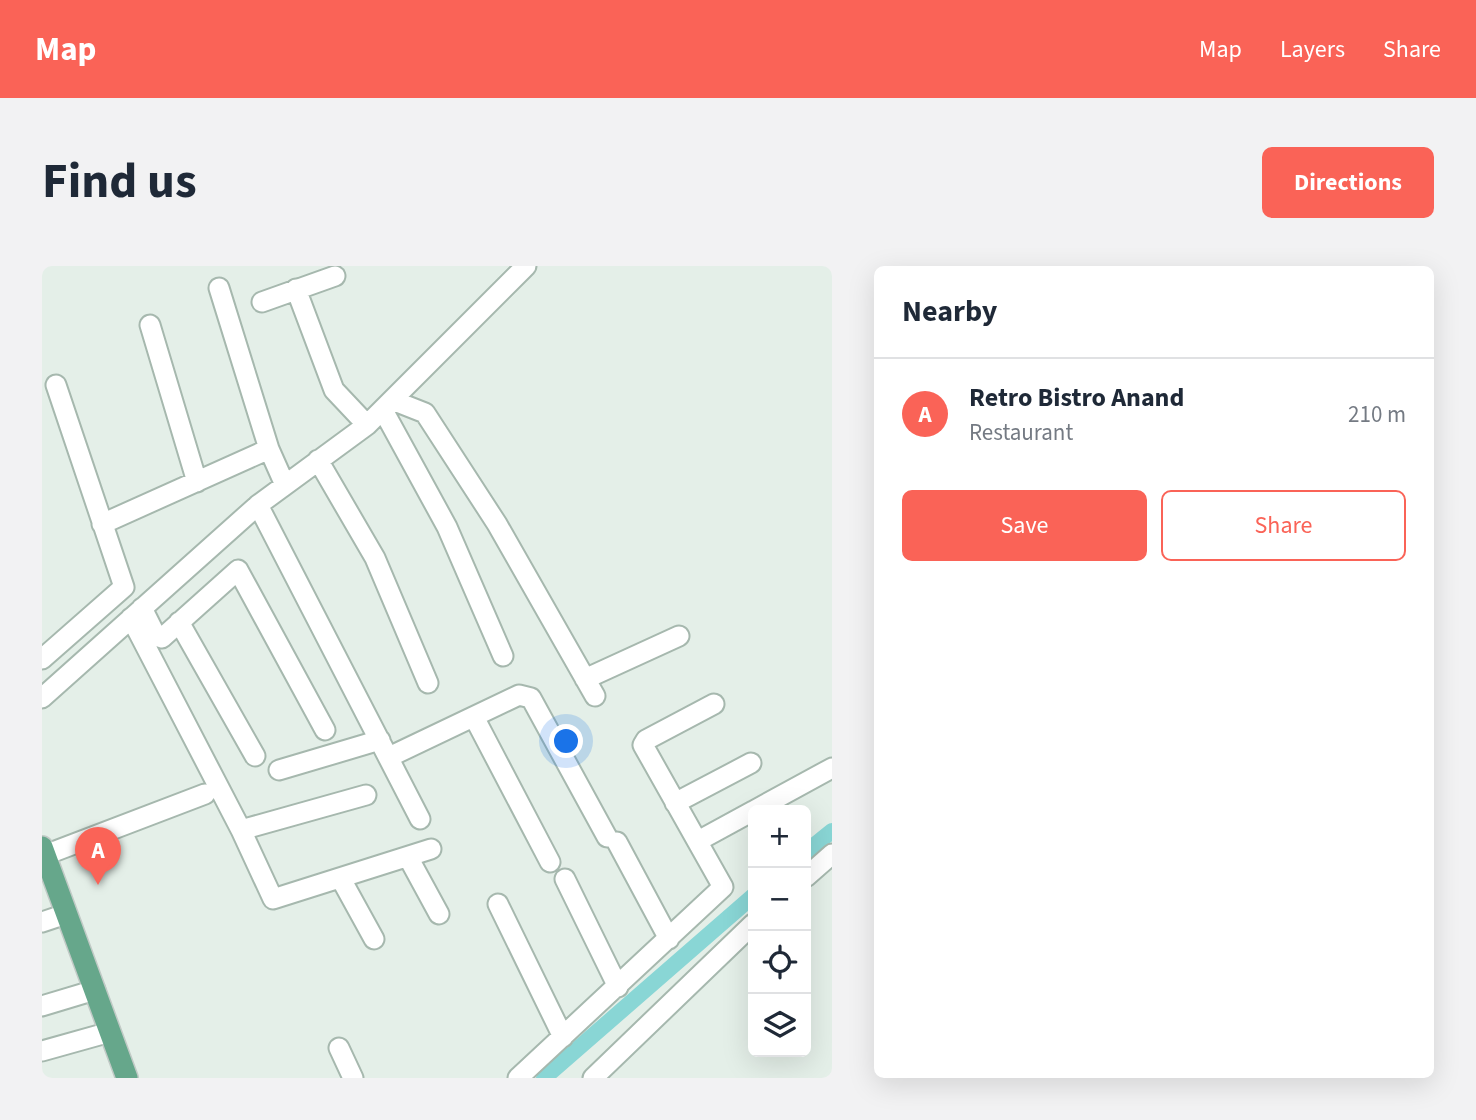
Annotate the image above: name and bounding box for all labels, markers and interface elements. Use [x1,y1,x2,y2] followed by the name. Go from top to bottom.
[35,26,96,73] text: Map
[1199,32,1242,67] text: Map
[1280,32,1345,67] text: Layers
[1383,32,1441,67] text: Share
[42,147,197,217] text: Find us
[1262,147,1434,218] button: Directions
[902,290,997,333] text: Nearby
[969,379,1184,416] text: Retro Bistro Anand
[918,398,932,431] text: A
[1348,398,1406,431] text: 210 m
[969,416,1073,449] text: Restaurant
[902,490,1147,561] button: Save
[1161,490,1406,561] button: Share
[549,724,583,758] your location
[748,805,811,1057] map controls
[748,805,811,868] button: +
[75,827,121,885] pin: A
[748,868,811,931] button: −
[748,931,811,994] button: locate
[748,994,811,1057] button: layers

